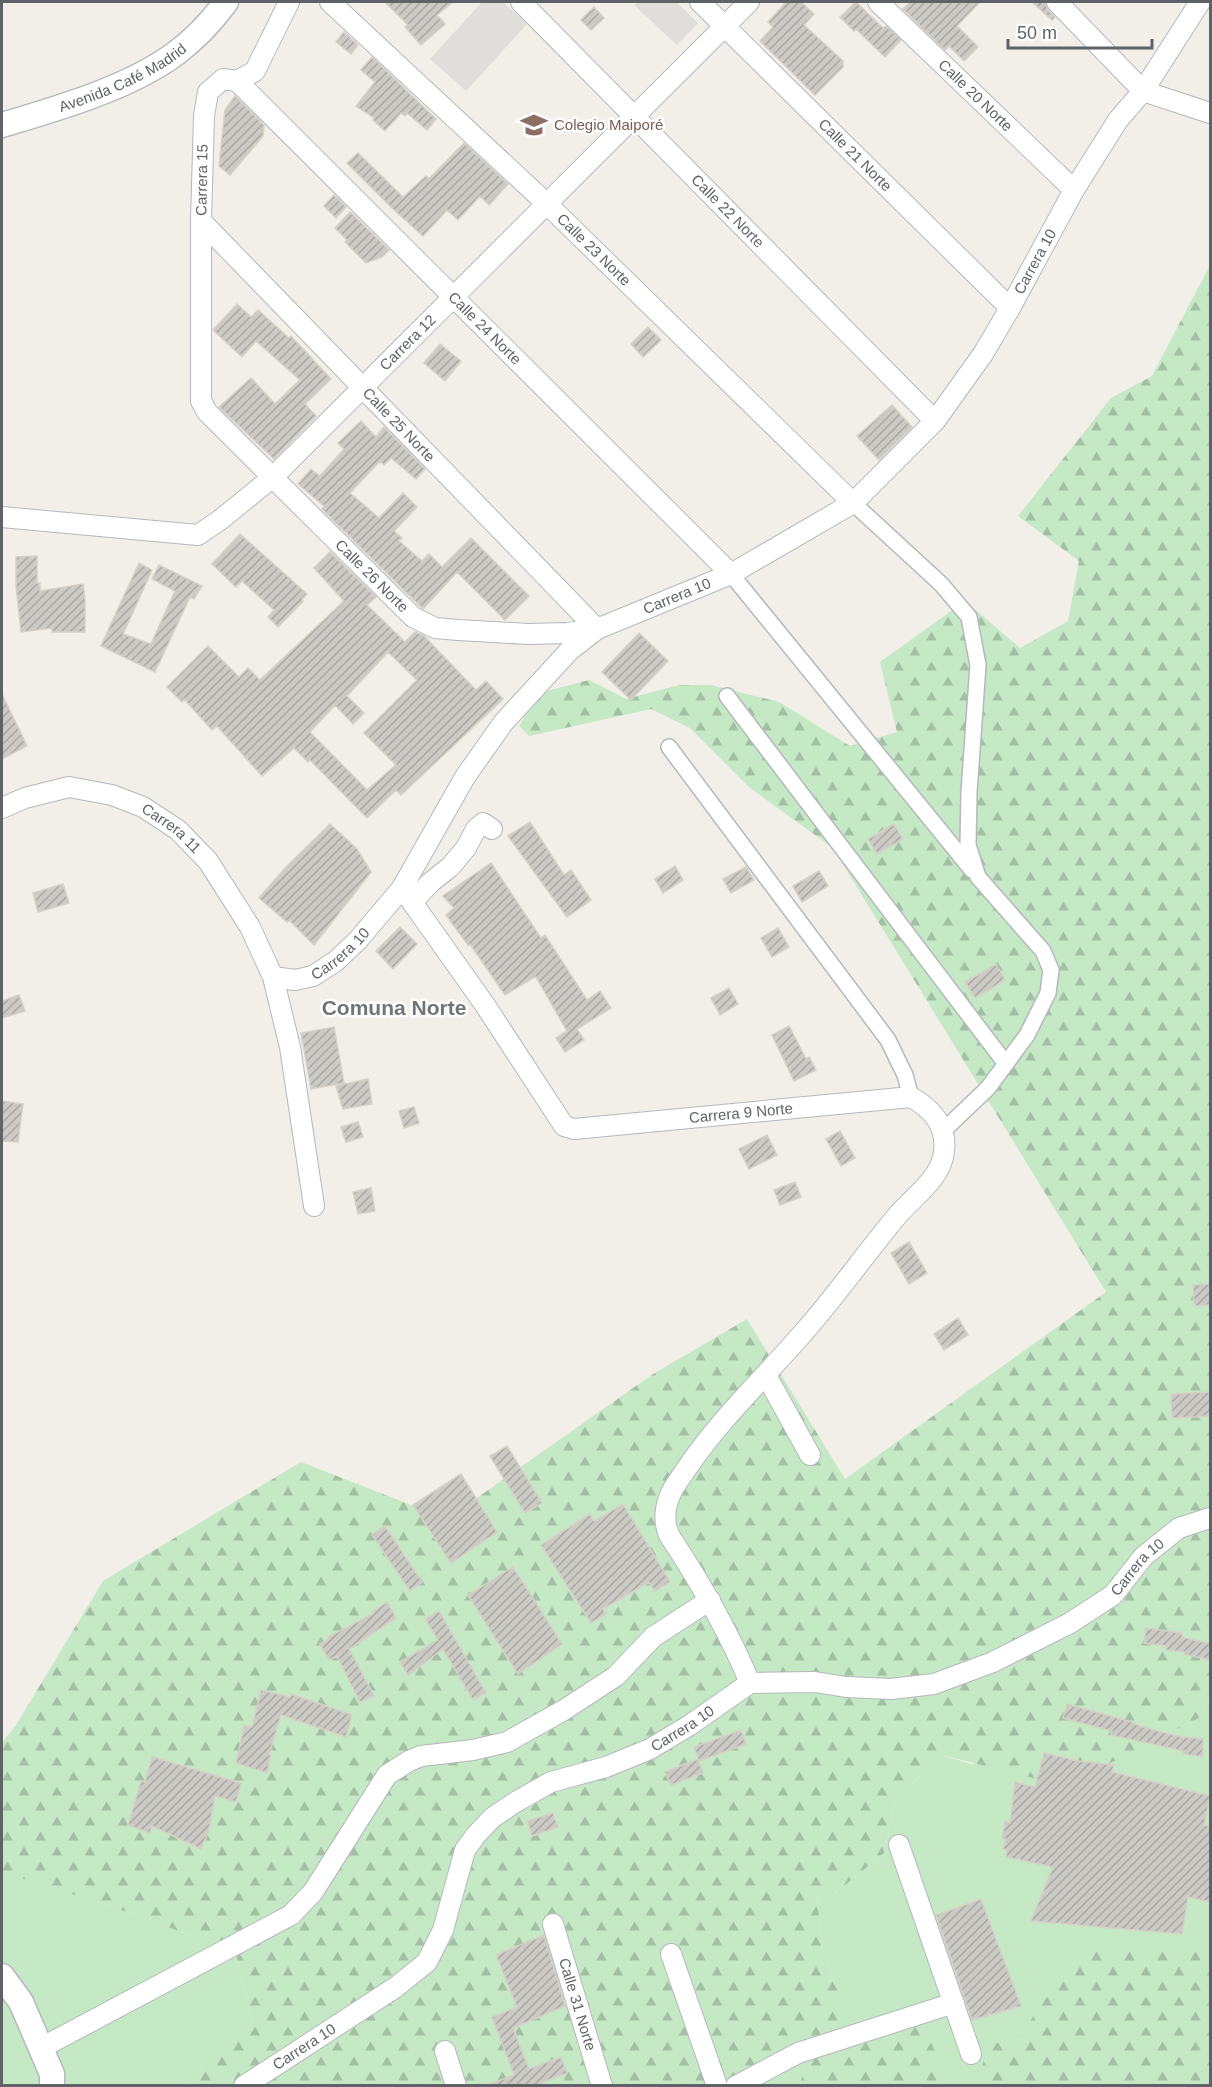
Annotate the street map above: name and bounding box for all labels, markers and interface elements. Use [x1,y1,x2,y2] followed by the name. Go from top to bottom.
[1008,12,1152,50] scale bar
[1017,23,1057,43] text: 50 m
[57,40,189,115] street label: Avenida Café Madrid
[935,56,1016,134] street label: Calle 20 Norte
[519,110,549,140] school or university icon: Colegio Maiporé
[815,115,896,195] street label: Calle 21 Norte
[554,116,663,133] place label: Colegio Maiporé
[192,144,211,216] street label: Carrera 15
[688,171,768,251] street label: Calle 22 Norte
[554,210,634,289] street label: Calle 23 Norte
[1010,226,1059,297] street label: Carrera 10
[445,288,525,368] street label: Calle 24 Norte
[376,311,439,374] street label: Carrera 12
[360,384,439,465] street label: Calle 25 Norte
[332,536,412,616] street label: Calle 26 Norte
[640,574,713,617] street label: Carrera 10
[139,800,205,856] street label: Carrera 11
[308,924,373,983] street label: Carrera 10
[322,996,466,1019] district label: Comuna Norte
[688,1099,794,1126] street label: Carrera 9 Norte
[1107,1534,1167,1599] street label: Carrera 10
[648,1702,717,1755] street label: Carrera 10
[556,1956,600,2053] street label: Calle 31 Norte
[269,2020,339,2073] street label: Carrera 10

